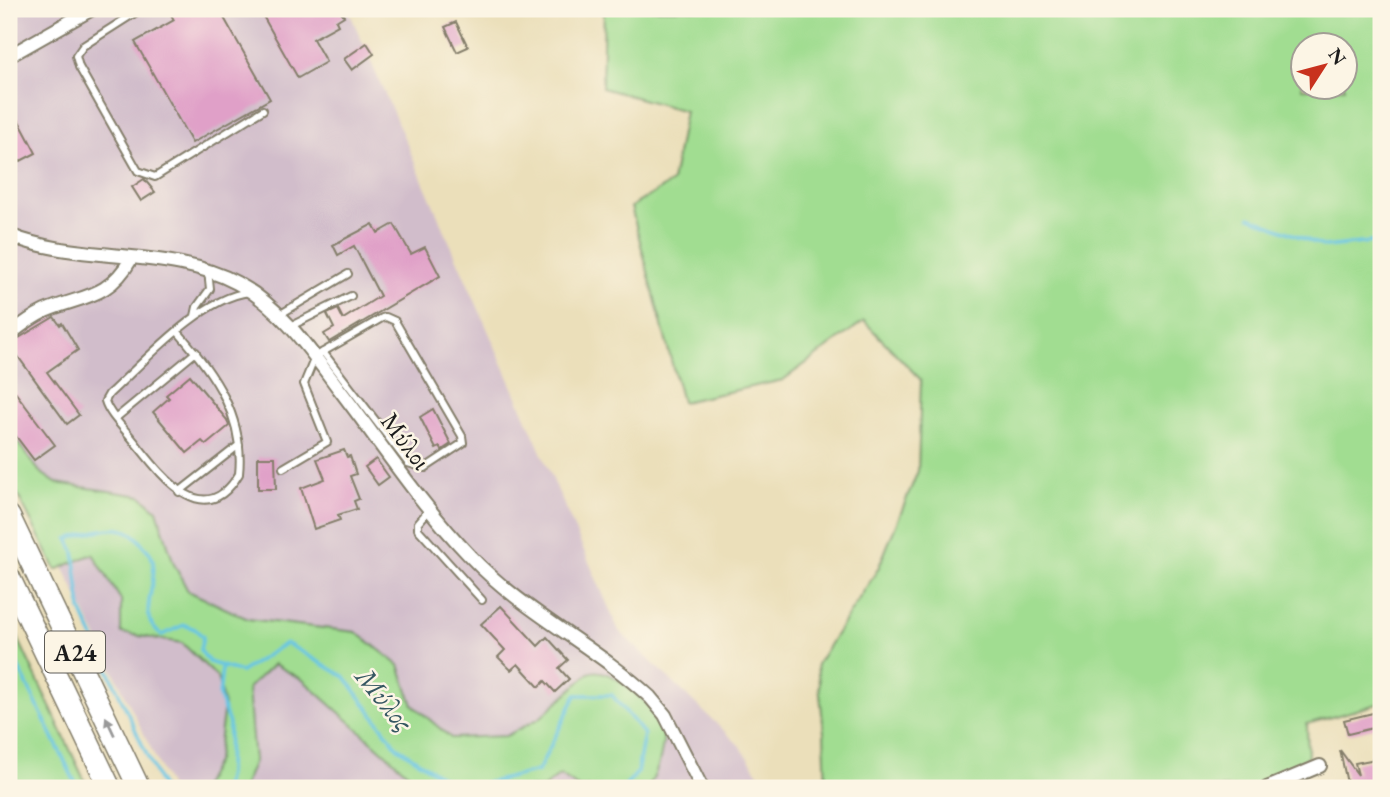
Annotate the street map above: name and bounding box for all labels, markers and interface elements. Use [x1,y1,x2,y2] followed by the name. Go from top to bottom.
[1288,32,1358,102] north arrow
[1323,43,1352,70] text: N
[373,405,439,477] street label: Μύλοι
[45,632,105,672] road number: Α24
[347,658,422,739] water label: Μύλος
[104,716,115,737] one-way arrow

